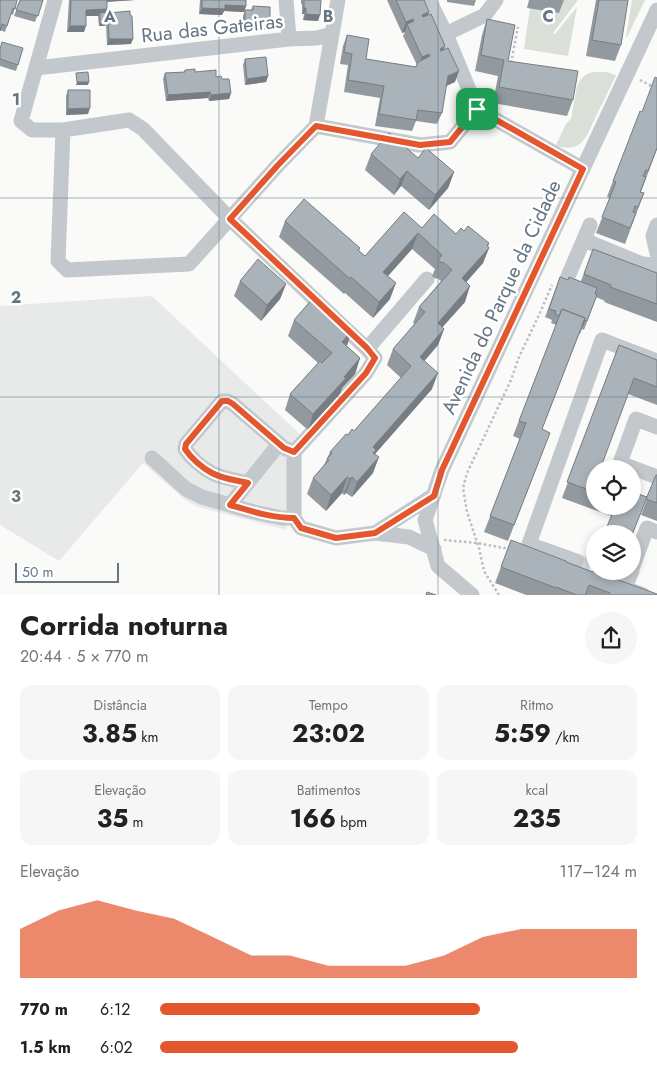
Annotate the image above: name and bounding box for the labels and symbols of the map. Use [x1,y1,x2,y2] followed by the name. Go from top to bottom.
[103,5,116,28] text: A
[323,5,333,28] text: B
[542,5,554,28] text: C
[140,7,284,50] street label: Rua das Gateiras
[12,88,20,111] text: 1
[456,88,498,130] pin
[434,175,569,419] street label: Avenida do Parque da Cidade
[11,286,21,309] text: 2
[11,485,21,508] text: 3
[15,560,119,583] scale bar

